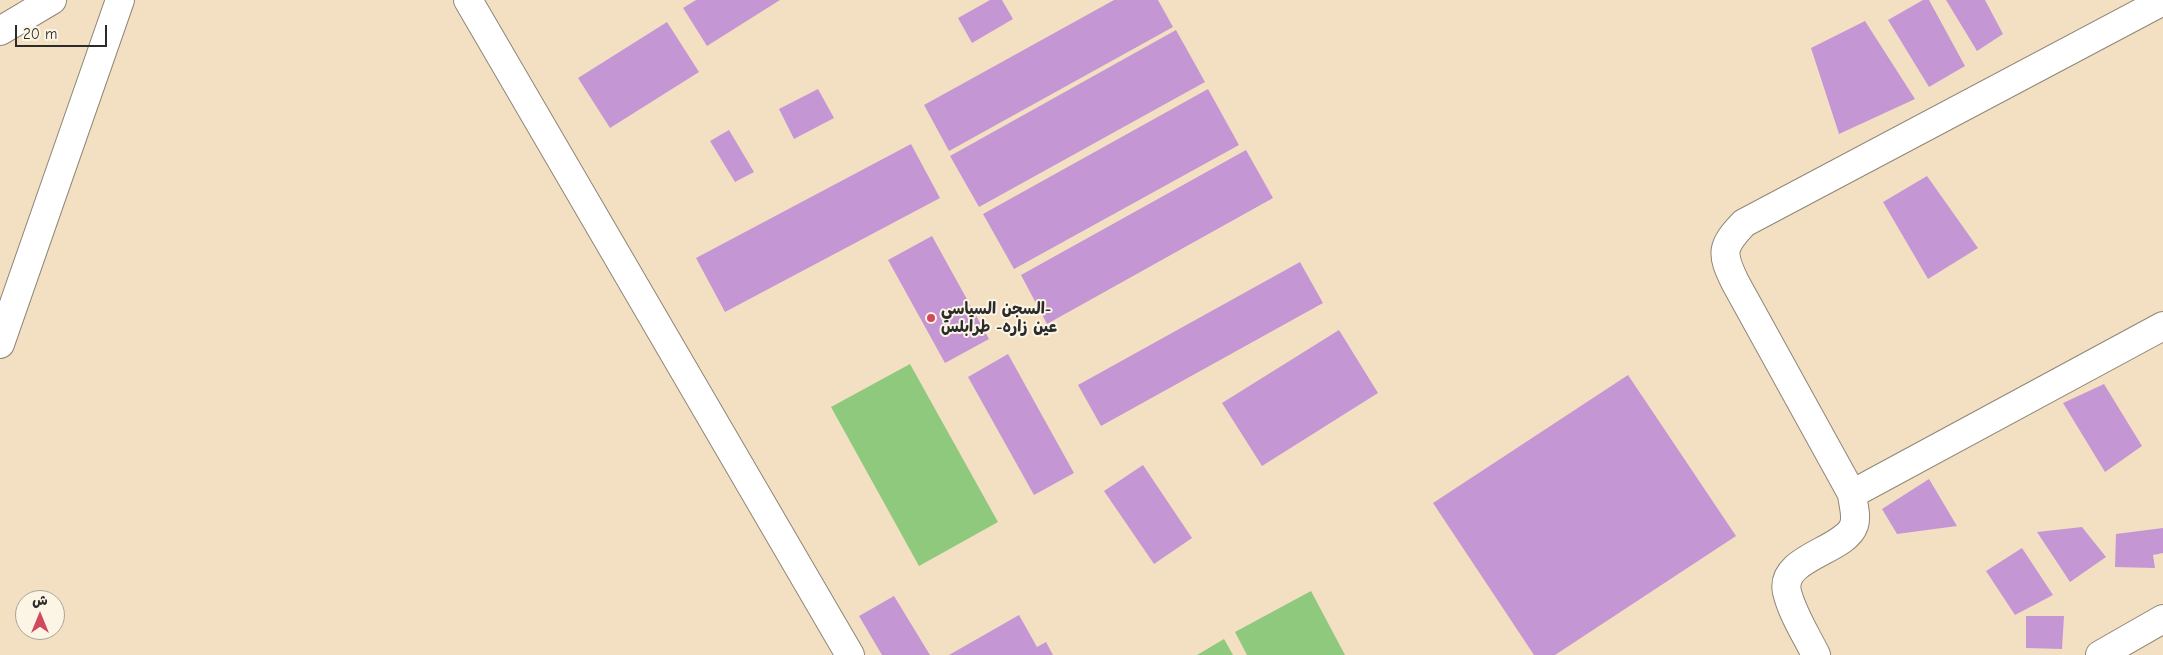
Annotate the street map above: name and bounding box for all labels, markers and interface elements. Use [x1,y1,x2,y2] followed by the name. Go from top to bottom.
[18,15,110,47] scale bar
[23,25,57,43] text: 20 m
[941,299,1057,337] place label: السجن السياسي- عين زاره- طرابلس
[925,312,937,324] marker: السجن السياسي- عين زاره- طرابلس
[15,590,65,640] north arrow
[32,592,48,609] text: ش

